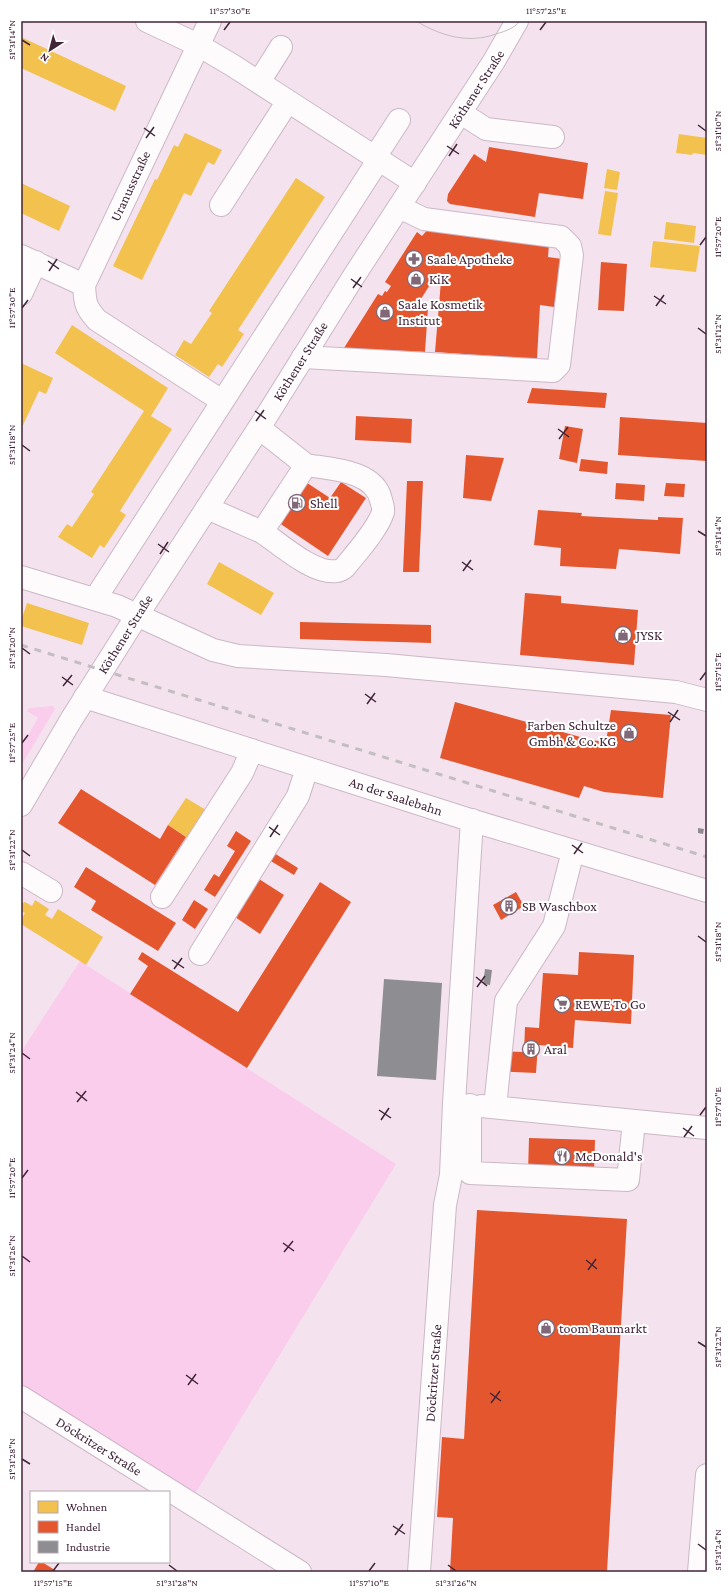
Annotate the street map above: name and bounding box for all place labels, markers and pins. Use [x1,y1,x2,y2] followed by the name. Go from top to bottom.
[404,249,424,269] pharmacy icon: Saale Apotheke
[427,251,512,267] place label: Saale Apotheke
[406,269,426,289] shop icon: KiK
[429,271,450,287] place label: KiK
[398,296,483,328] place label: Saale Kosmetik Institut
[375,302,395,322] shop icon: Saale Kosmetik Institut
[287,493,307,513] fuel station icon: Shell
[310,495,338,511] place label: Shell
[613,625,633,645] shop icon: JYSK
[634,627,663,643] place label: JYSK
[527,717,616,749] place label: Farben Schultze Gmbh & Co. KG
[619,723,639,743] shop icon: Farben Schultze Gmbh & Co. KG
[499,896,519,916] building icon: SB Waschbox
[522,898,597,914] place label: SB Waschbox
[552,994,572,1014] supermarket icon: REWE To Go
[575,996,646,1012] place label: REWE To Go
[521,1039,541,1059] building icon: Aral
[544,1041,567,1057] place label: Aral
[552,1146,572,1166] restaurant icon: McDonald's
[575,1148,642,1164] place label: McDonald's
[536,1318,556,1338] shop icon: toom Baumarkt
[559,1320,647,1336] place label: toom Baumarkt

